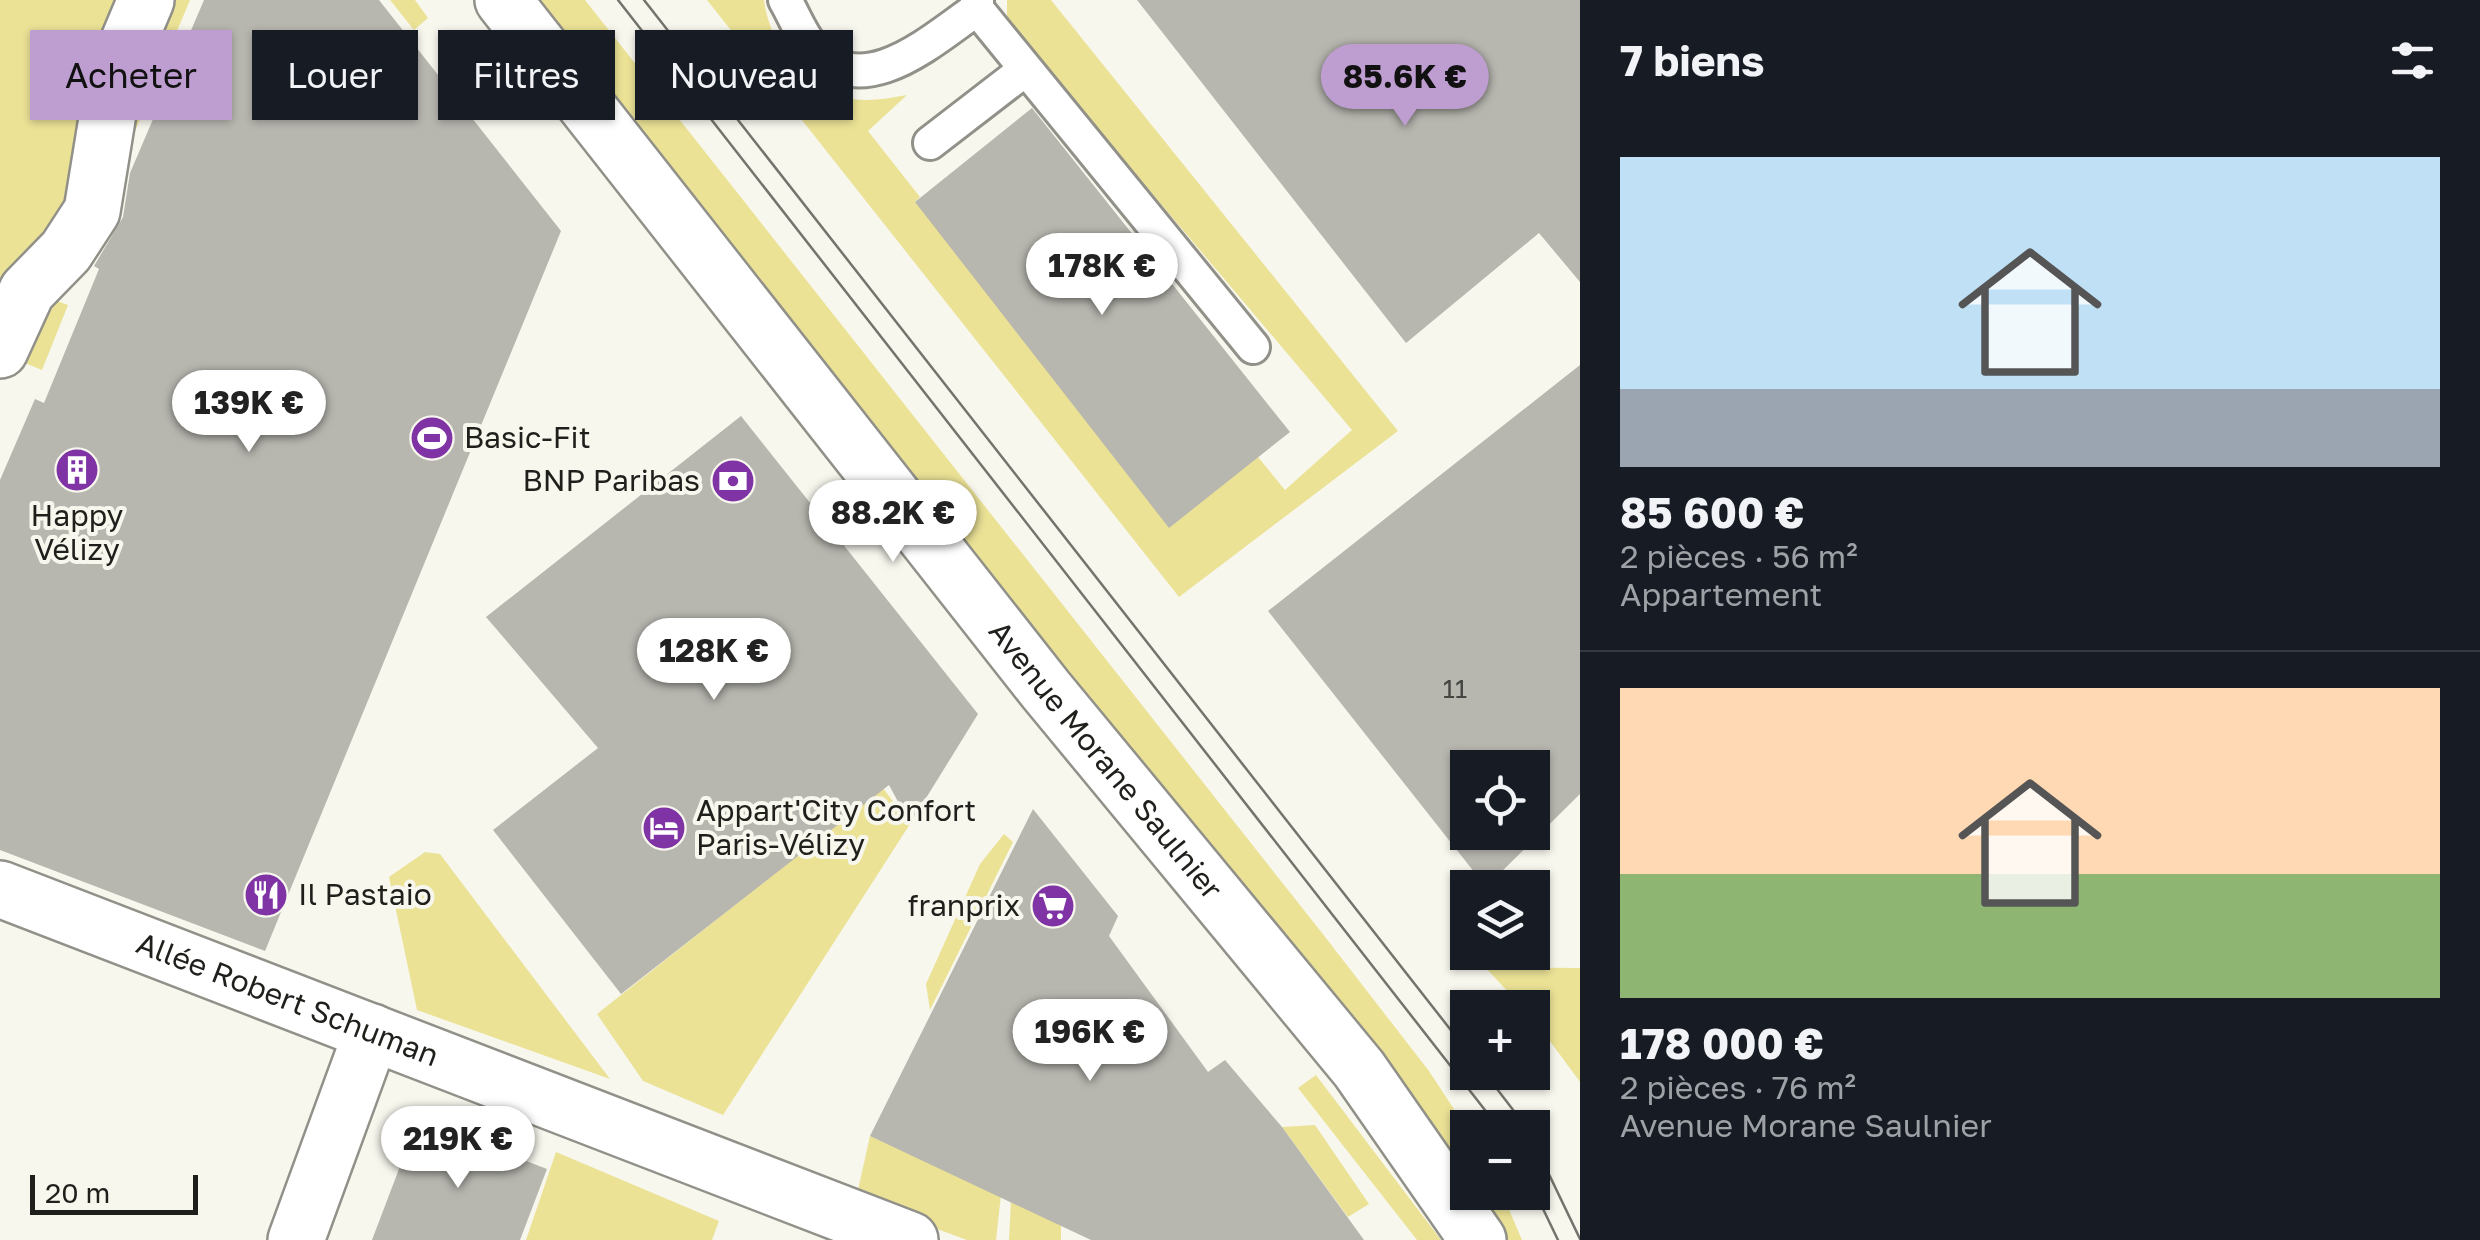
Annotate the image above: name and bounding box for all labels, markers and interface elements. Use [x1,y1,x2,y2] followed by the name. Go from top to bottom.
[30,30,232,120] chip: Acheter
[252,30,418,120] chip: Louer
[438,30,615,120] chip: Filtres
[635,30,853,120] chip: Nouveau
[2385,33,2440,88] icon: filters
[1620,35,1764,85] text: 7 biens
[1313,44,1497,129] pin: 85.6K €
[1343,57,1467,95] text: 85.6K €
[1940,222,2120,402] icon: home
[1021,233,1183,318] pin: 178K €
[1048,246,1156,284] text: 178K €
[168,370,330,455] pin: 139K €
[194,383,304,421] text: 139K €
[409,415,455,461] sports icon: Basic-Fit
[464,419,591,455] place label: Basic-Fit
[54,447,100,493] building icon: Happy Vélizy
[710,458,756,504] bank icon: BNP Paribas
[523,462,700,498] place label: BNP Paribas
[801,480,985,565] pin: 88.2K €
[1620,487,1804,537] text: 85 600 €
[831,493,955,531] text: 88.2K €
[31,497,124,567] place label: Happy Vélizy
[1620,537,1858,575] text: 2 pièces · 56 m²
[1620,575,1822,613] text: Appartement
[982,614,1230,906] street label: Avenue Morane Saulnier
[633,618,795,703] pin: 128K €
[659,631,769,669] text: 128K €
[1443,673,1467,704] house number: 11
[1450,750,1550,1210] map controls
[1450,750,1550,850] button: locate
[1940,753,2120,933] icon: home
[696,792,976,862] place label: Appart'City Confort Paris-Vélizy
[641,805,687,851] hotel icon: Appart'City Confort Paris-Vélizy
[1450,870,1550,970] button: layers
[243,872,289,918] restaurant icon: Il Pastaio
[298,876,432,912] place label: Il Pastaio
[1030,883,1076,929] supermarket icon: franprix
[908,887,1020,923] place label: franprix
[132,924,444,1073] street label: Allée Robert Schuman
[1450,990,1550,1090] button: +
[1009,999,1171,1084] pin: 196K €
[1035,1012,1145,1050] text: 196K €
[1620,1018,1824,1068] text: 178 000 €
[1620,1068,1856,1106] text: 2 pièces · 76 m²
[377,1106,539,1191] pin: 219K €
[1620,1106,1992,1144] text: Avenue Morane Saulnier
[1450,1110,1550,1210] button: −
[403,1119,513,1157] text: 219K €
[30,1170,198,1214] scale bar
[45,1176,110,1209] text: 20 m

